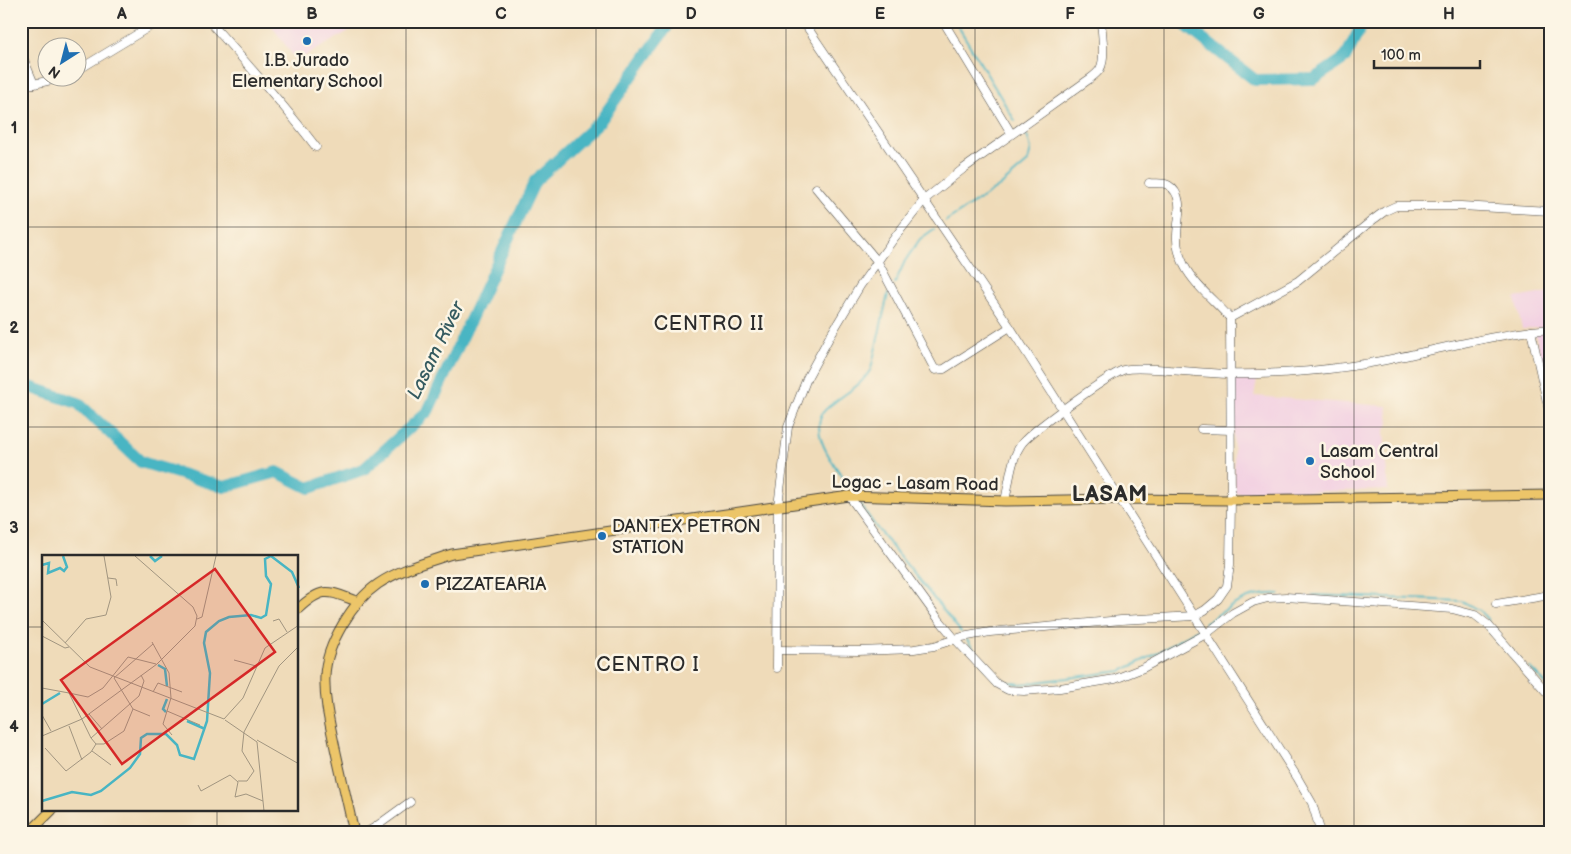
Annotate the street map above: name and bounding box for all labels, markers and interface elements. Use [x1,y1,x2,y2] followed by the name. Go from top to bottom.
[116,5,127,24] text: A
[306,5,318,24] text: B
[495,5,507,24] text: C
[685,5,697,24] text: D
[875,5,885,24] text: E
[1065,5,1075,24] text: F
[1253,5,1265,24] text: G
[1443,5,1455,24] text: H
[301,35,313,47] marker: I.B. Jurado Elementary School
[38,38,88,88] north arrow
[1374,38,1480,70] scale bar
[1381,46,1421,65] text: 100 m
[231,50,383,92] place label: I.B. Jurado Elementary School
[45,62,64,82] text: N
[11,119,17,138] text: 1
[403,297,470,403] water label: Lasam River
[654,312,764,336] district label: CENTRO II
[9,319,19,338] text: 2
[1320,441,1438,483] place label: Lasam Central School
[1304,455,1316,467] marker: Lasam Central School
[831,472,999,495] street label: Logac - Lasam Road
[1072,481,1148,508] district label: LASAM
[612,516,761,558] place label: DANTEX PETRON STATION
[9,519,19,538] text: 3
[596,530,608,542] marker: DANTEX PETRON STATION
[42,555,299,812] inset map
[435,574,546,595] place label: PIZZATEARIA
[419,578,431,590] marker: PIZZATEARIA
[596,653,700,677] district label: CENTRO I
[9,718,19,737] text: 4

